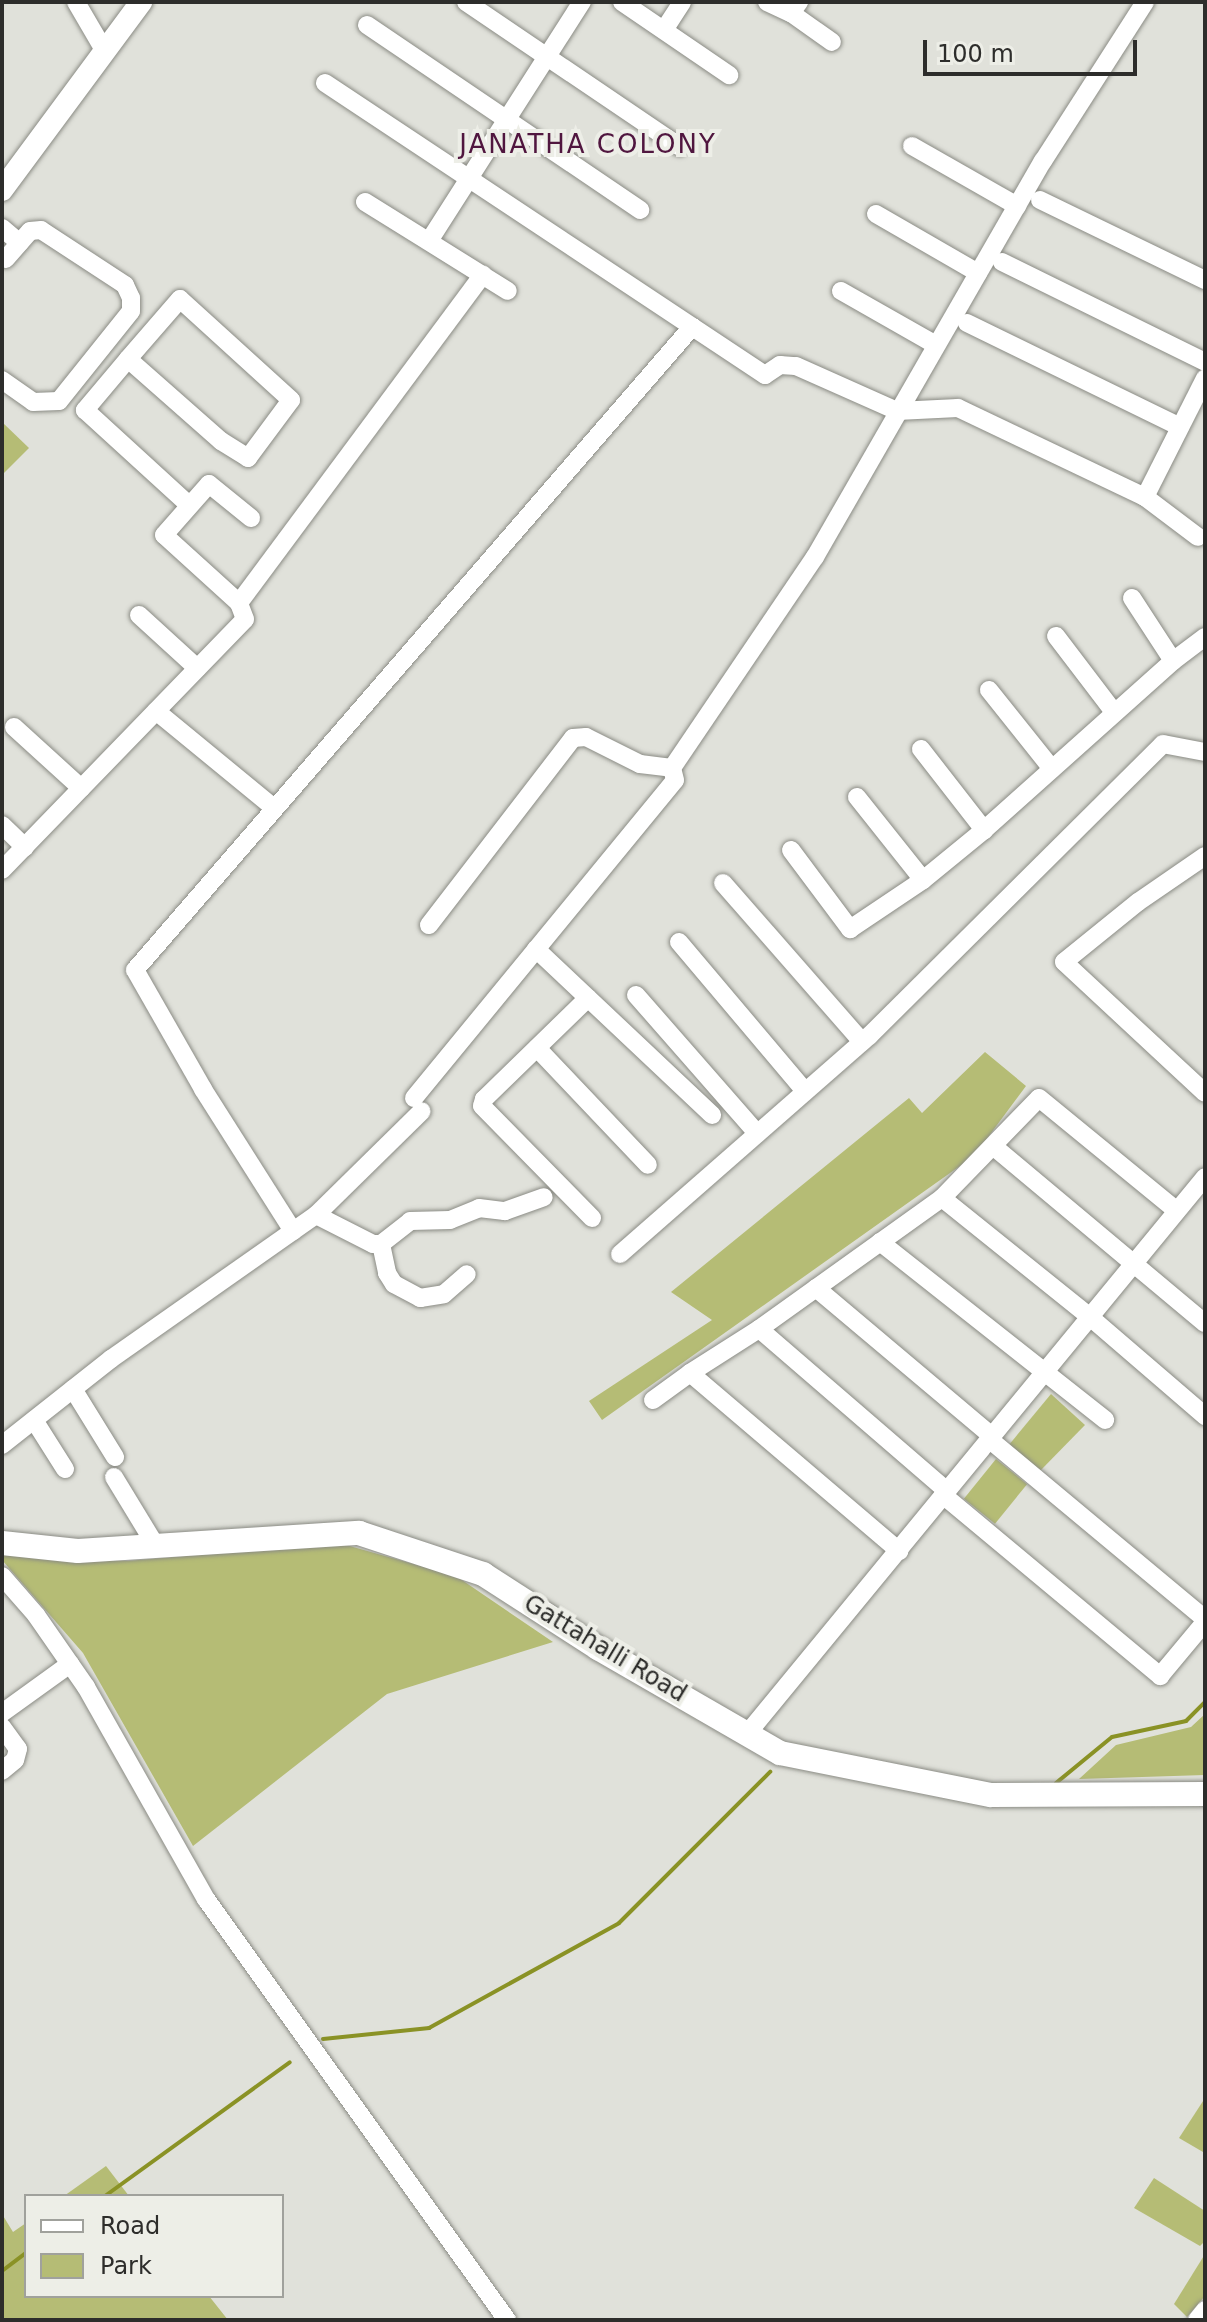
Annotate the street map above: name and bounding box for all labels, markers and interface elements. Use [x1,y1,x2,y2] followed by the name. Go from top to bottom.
[927,24,1141,74] scale bar
[937,40,1014,68] text: 100 m
[459,129,717,161] district label: JANATHA COLONY
[518,1589,692,1709] street label: Gattahalli Road
[24,2194,284,2298] legend
[100,2212,160,2240] text: Road
[100,2252,152,2280] text: Park

